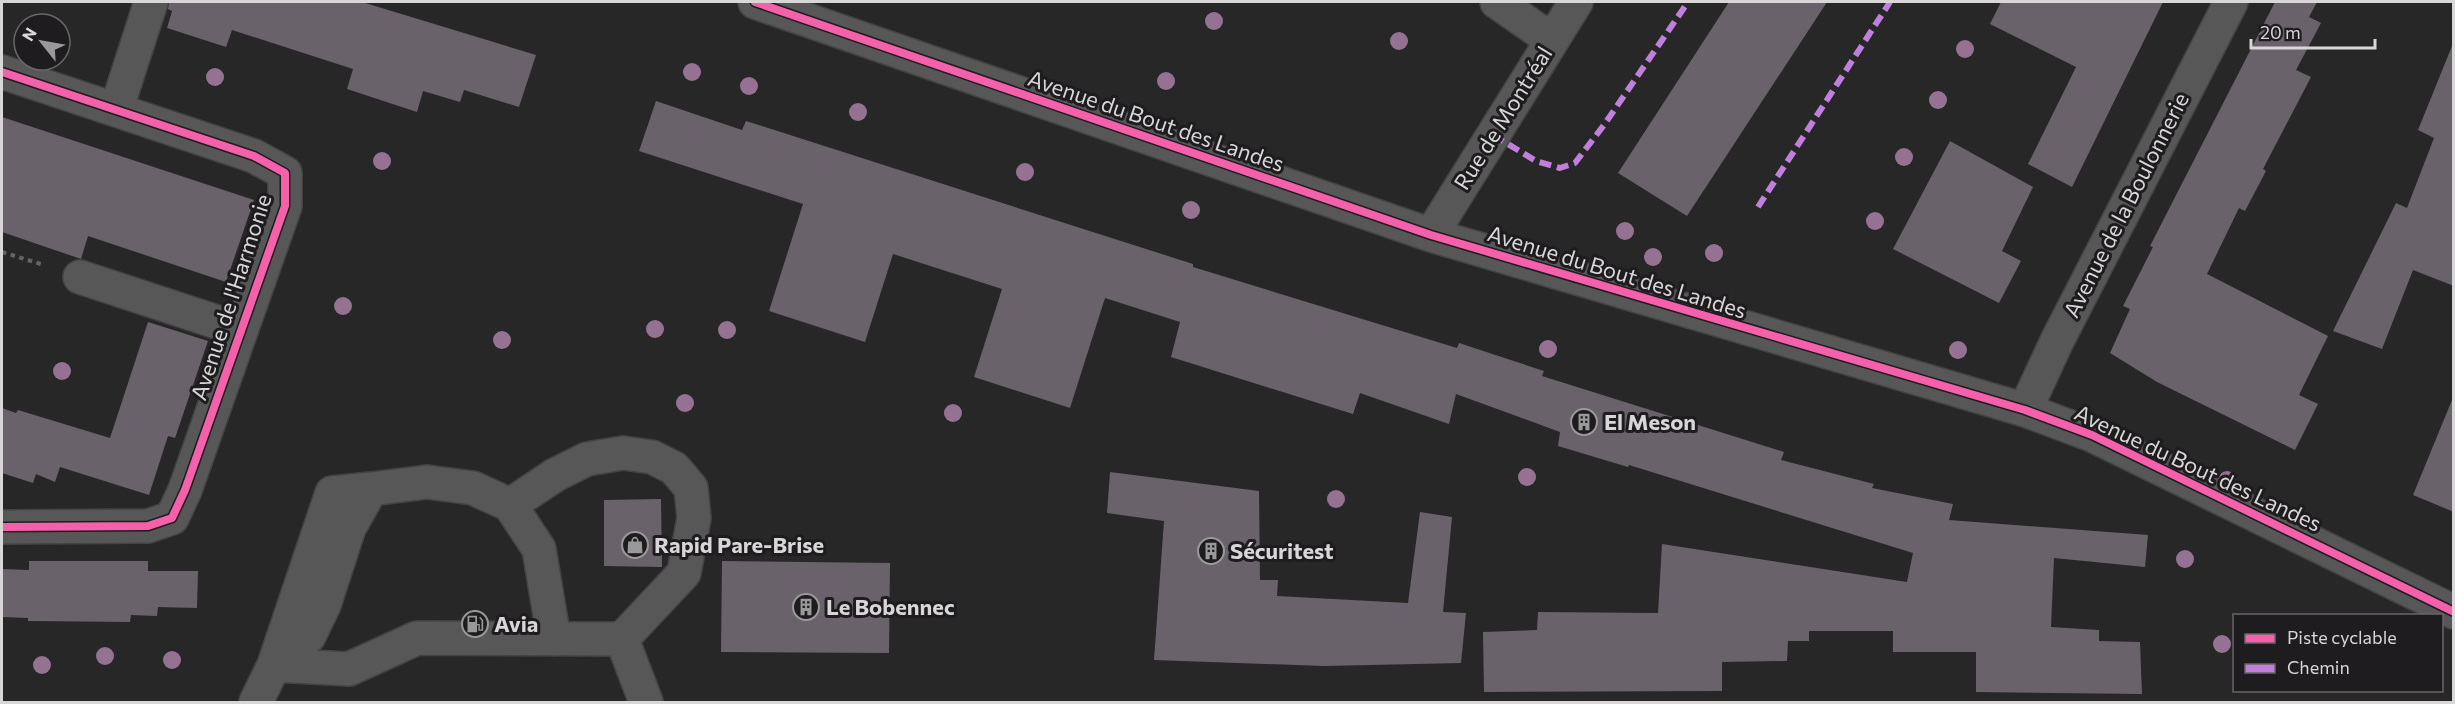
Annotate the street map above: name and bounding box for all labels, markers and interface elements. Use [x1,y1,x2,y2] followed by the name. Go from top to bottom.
[12,12,72,72] north arrow
[2251,12,2376,50] scale bar
[2260,21,2301,43] text: 20 m
[17,24,40,44] text: N
[1448,41,1558,194] street label: Rue de Montréal
[1025,64,1288,177] street label: Avenue du Bout des Landes
[2057,88,2194,322] street label: Avenue de la Boulonnerie
[184,190,277,403] street label: Avenue de l'Harmonie
[1484,219,1750,324] street label: Avenue du Bout des Landes
[2071,398,2326,537] street label: Avenue du Bout des Landes
[1569,407,1599,437] building icon: El Meson
[1604,408,1696,435] place label: El Meson
[620,530,650,560] shop icon: Rapid Pare-Brise
[654,531,824,558] place label: Rapid Pare-Brise
[1196,536,1226,566] building icon: Sécuritest
[1230,537,1333,564] place label: Sécuritest
[791,592,821,622] building icon: Le Bobennec
[826,593,955,620] place label: Le Bobennec
[460,609,490,639] fuel station icon: Avia
[494,610,538,637] place label: Avia
[2233,614,2443,692] legend
[2287,626,2397,648] text: Piste cyclable
[2287,656,2350,678] text: Chemin

